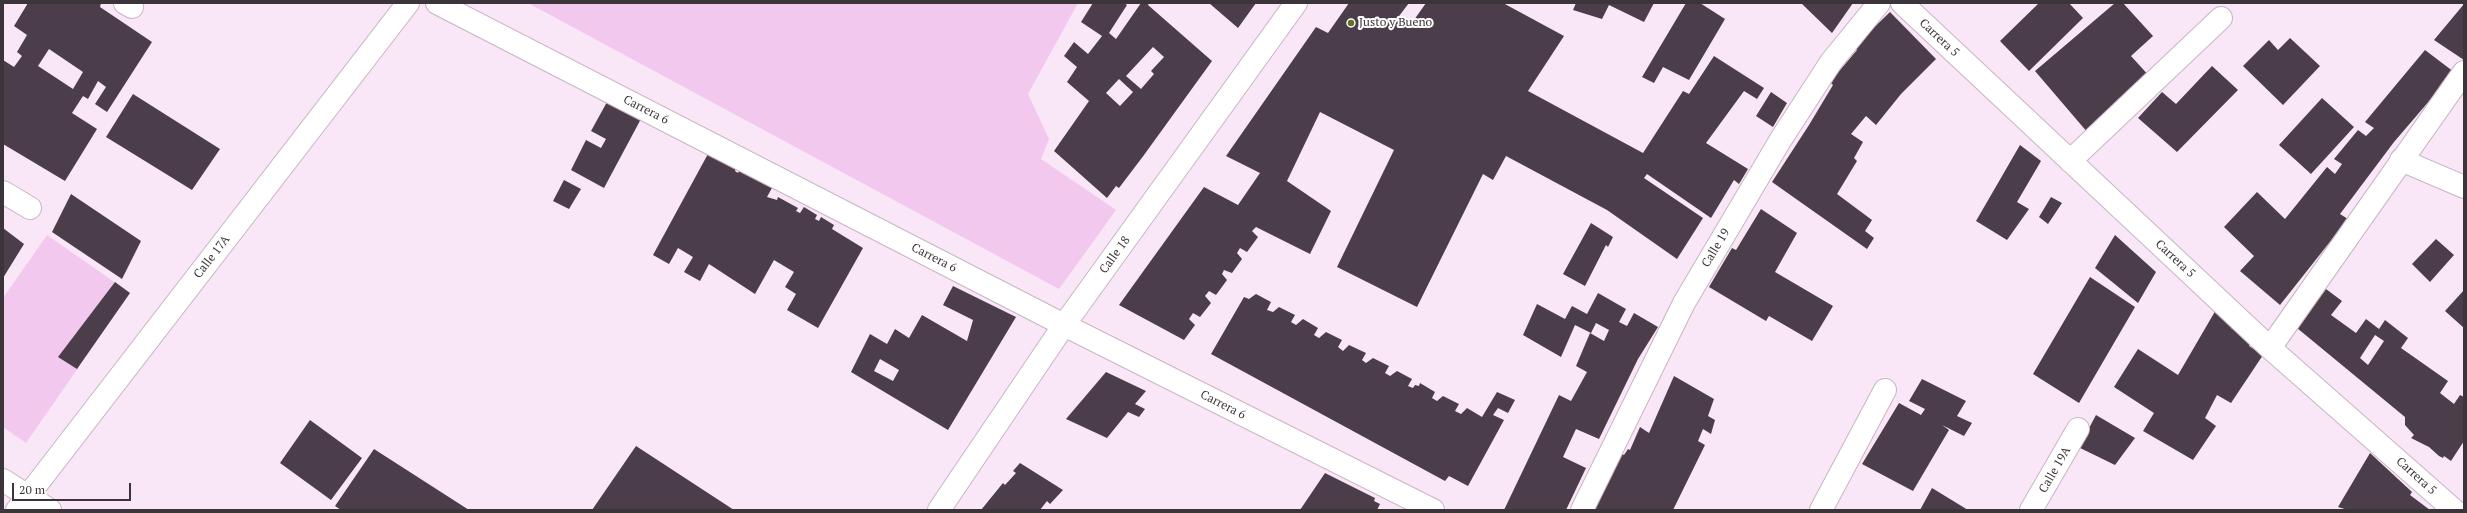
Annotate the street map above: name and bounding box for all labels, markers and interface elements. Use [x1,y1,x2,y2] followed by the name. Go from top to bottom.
[1359,16,1432,30] place label: Justo y Bueno
[1916,16,1962,60] street label: Carrera 5
[1346,18,1356,28] marker: Justo y Bueno
[621,92,671,128] street label: Carrera 6
[1699,226,1733,270] street label: Calle 19
[191,233,233,281] street label: Calle 17A
[1097,233,1133,277] street label: Calle 18
[2152,237,2198,281] street label: Carrera 5
[909,240,959,276] street label: Carrera 6
[1198,387,1248,423] street label: Carrera 6
[2036,444,2074,496] street label: Calle 19A
[2393,454,2439,498] street label: Carrera 5
[14,475,133,501] scale bar
[19,482,45,497] text: 20 m

